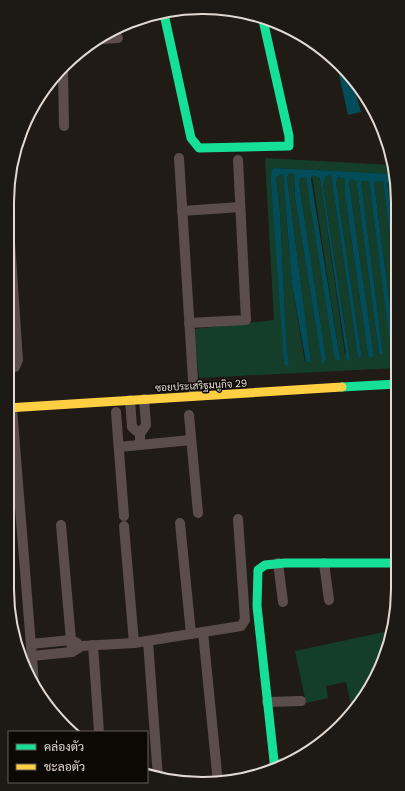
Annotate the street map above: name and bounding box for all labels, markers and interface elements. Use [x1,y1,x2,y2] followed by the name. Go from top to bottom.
[155,376,247,395] street label: ซอยประเสริฐมนูกิจ 29
[8,731,148,783] legend
[44,738,84,755] text: คล่องตัว
[44,758,85,775] text: ชะลอตัว

